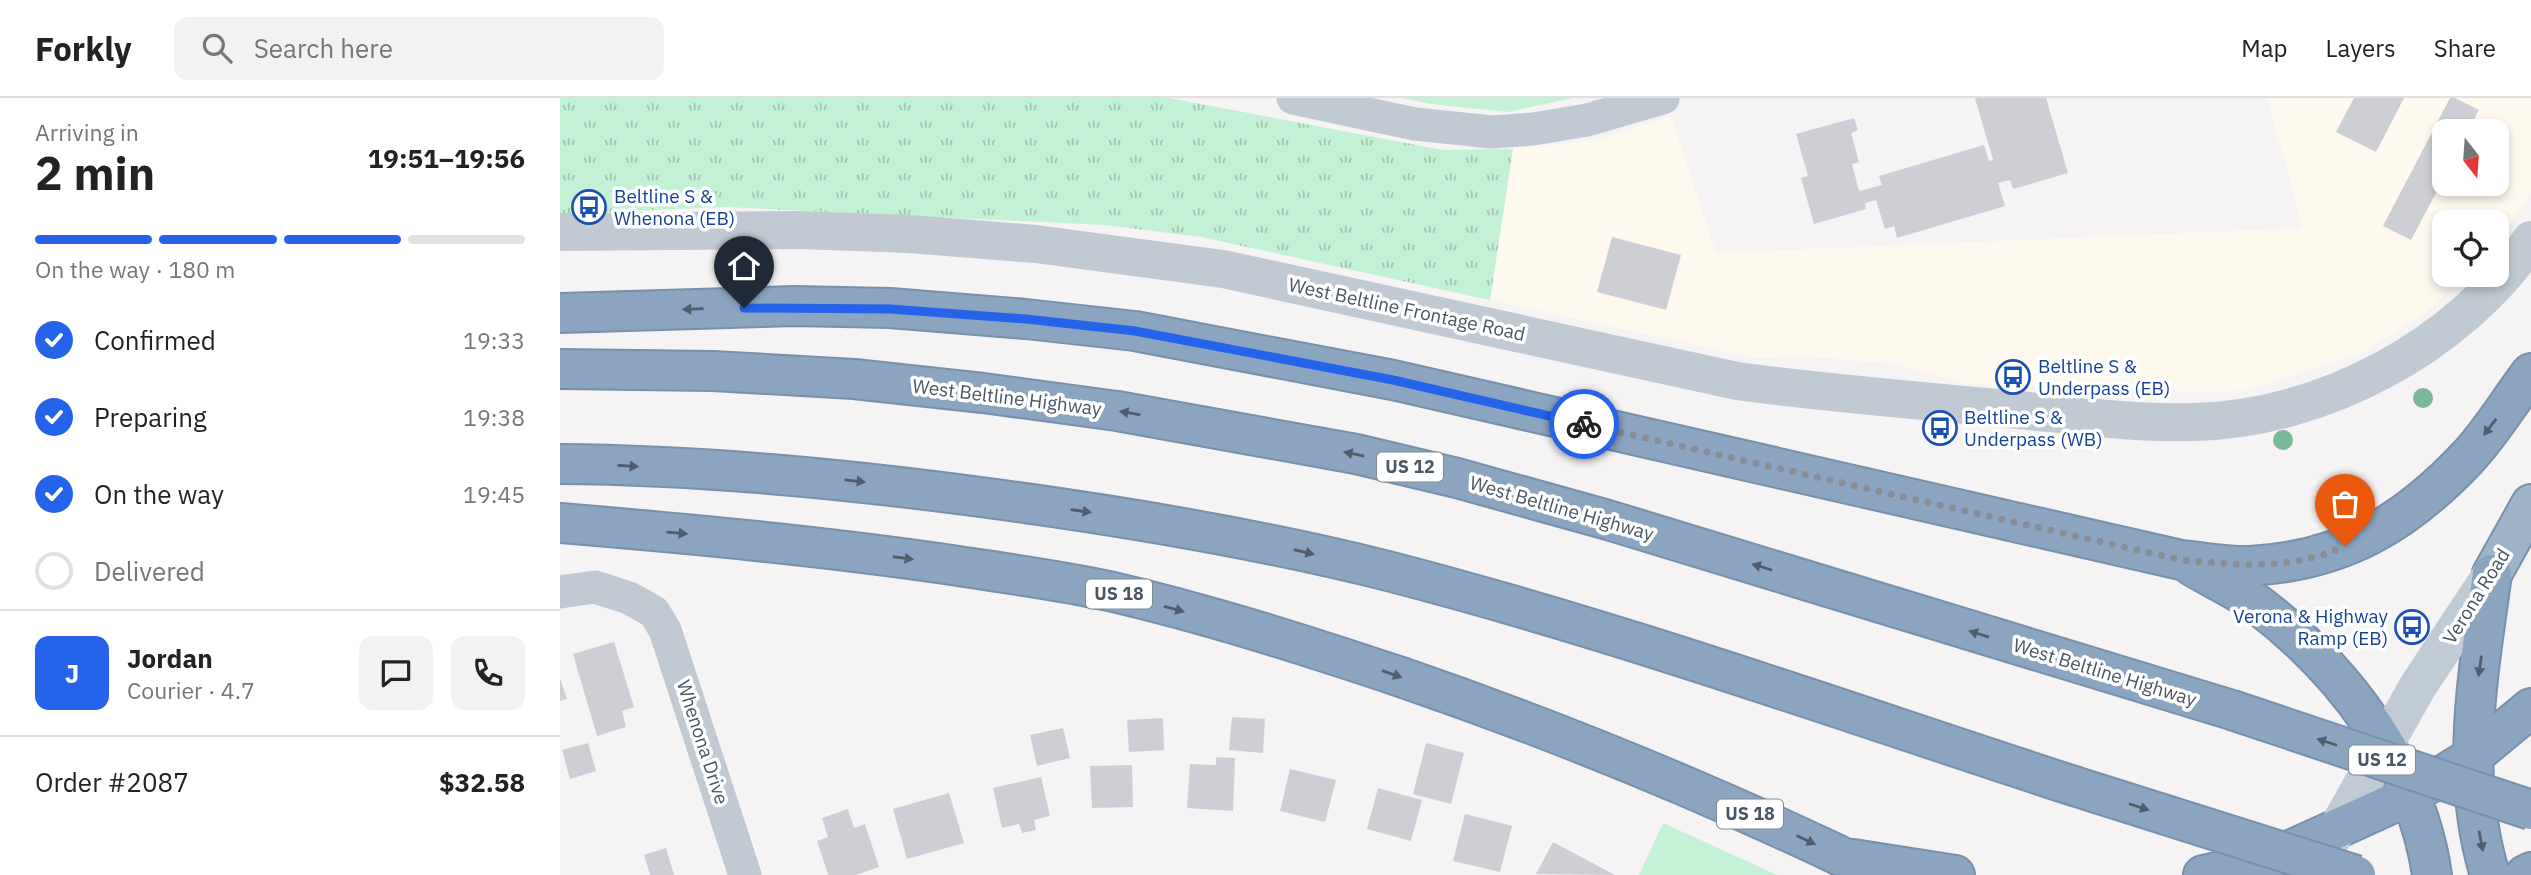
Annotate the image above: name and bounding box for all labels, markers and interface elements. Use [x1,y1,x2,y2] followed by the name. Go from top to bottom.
[174,17,664,80] search box
[35,27,132,70] text: Forkly
[198,29,236,67] icon: search
[254,31,393,65] text: Search here
[2241,32,2288,64] text: Map
[2326,32,2396,64] text: Layers
[2434,32,2496,64] text: Share
[35,117,139,147] text: Arriving in
[2432,119,2510,196] north arrow
[2432,119,2509,287] map controls
[368,141,525,175] text: 19:51–19:56
[35,143,155,203] text: 2 min
[614,184,735,230] place label: Beltline S & Whenona (EB)
[570,188,608,226] bus stop icon: Beltline S & Whenona (EB)
[2432,210,2509,287] button: locate
[714,236,774,308] pin
[725,247,763,285] icon: home
[35,254,235,284] text: On the way · 180 m
[1286,272,1528,346] street label: West Beltline Frontage Road
[682,303,704,315] one-way arrow
[35,321,73,359] icon: check
[94,323,216,357] text: Confirmed
[463,325,525,355] text: 19:33
[2038,354,2170,400] place label: Beltline S & Underpass (EB)
[1994,358,2032,396] bus stop icon: Beltline S & Underpass (EB)
[911,373,1103,421] street label: West Beltline Highway
[1549,389,1619,459] courier
[35,398,73,436] icon: check
[94,400,207,434] text: Preparing
[463,402,525,432] text: 19:38
[1565,405,1603,443] icon: bike
[1964,405,2103,451] place label: Beltline S & Underpass (WB)
[1119,407,1141,418] one-way arrow
[1921,409,1959,447] bus stop icon: Beltline S & Underpass (WB)
[2483,418,2498,436] one-way arrow
[1343,448,1365,459] one-way arrow
[1377,452,1443,482] road number: US 12
[617,460,639,471] one-way arrow
[1467,470,1657,546] street label: West Beltline Highway
[2315,474,2375,546] pin
[35,475,73,513] icon: check
[844,476,866,487] one-way arrow
[94,477,224,511] text: On the way
[463,479,525,509] text: 19:45
[2326,485,2364,523] icon: bag
[1070,506,1092,517] one-way arrow
[666,528,688,539] one-way arrow
[2437,544,2515,648] street label: Verona Road
[1293,547,1315,558] one-way arrow
[892,553,914,564] one-way arrow
[94,554,205,588] text: Delivered
[1751,562,1772,572] one-way arrow
[1086,580,1152,608] road number: US 18
[1164,604,1186,615] one-way arrow
[2233,604,2389,650] place label: Verona & Highway Ramp (EB)
[2393,608,2431,646] bus stop icon: Verona & Highway Ramp (EB)
[1968,629,1989,639] one-way arrow
[2010,633,2200,711] street label: West Beltline Highway
[359,636,433,710] button: chat
[451,636,525,710] button: phone
[127,641,213,675] text: Jordan
[2474,655,2485,677] one-way arrow
[65,656,79,690] text: J
[1382,670,1403,680] one-way arrow
[127,675,255,705] text: Courier · 4.7
[672,677,734,807] street label: Whenona Drive
[2316,736,2337,747] one-way arrow
[2349,746,2415,774] road number: US 12
[35,765,189,799] text: Order #2087
[439,765,525,799] text: $32.58
[1717,800,1783,828] road number: US 18
[2128,802,2149,812] one-way arrow
[2475,830,2486,852] one-way arrow
[1796,834,1816,846] one-way arrow

